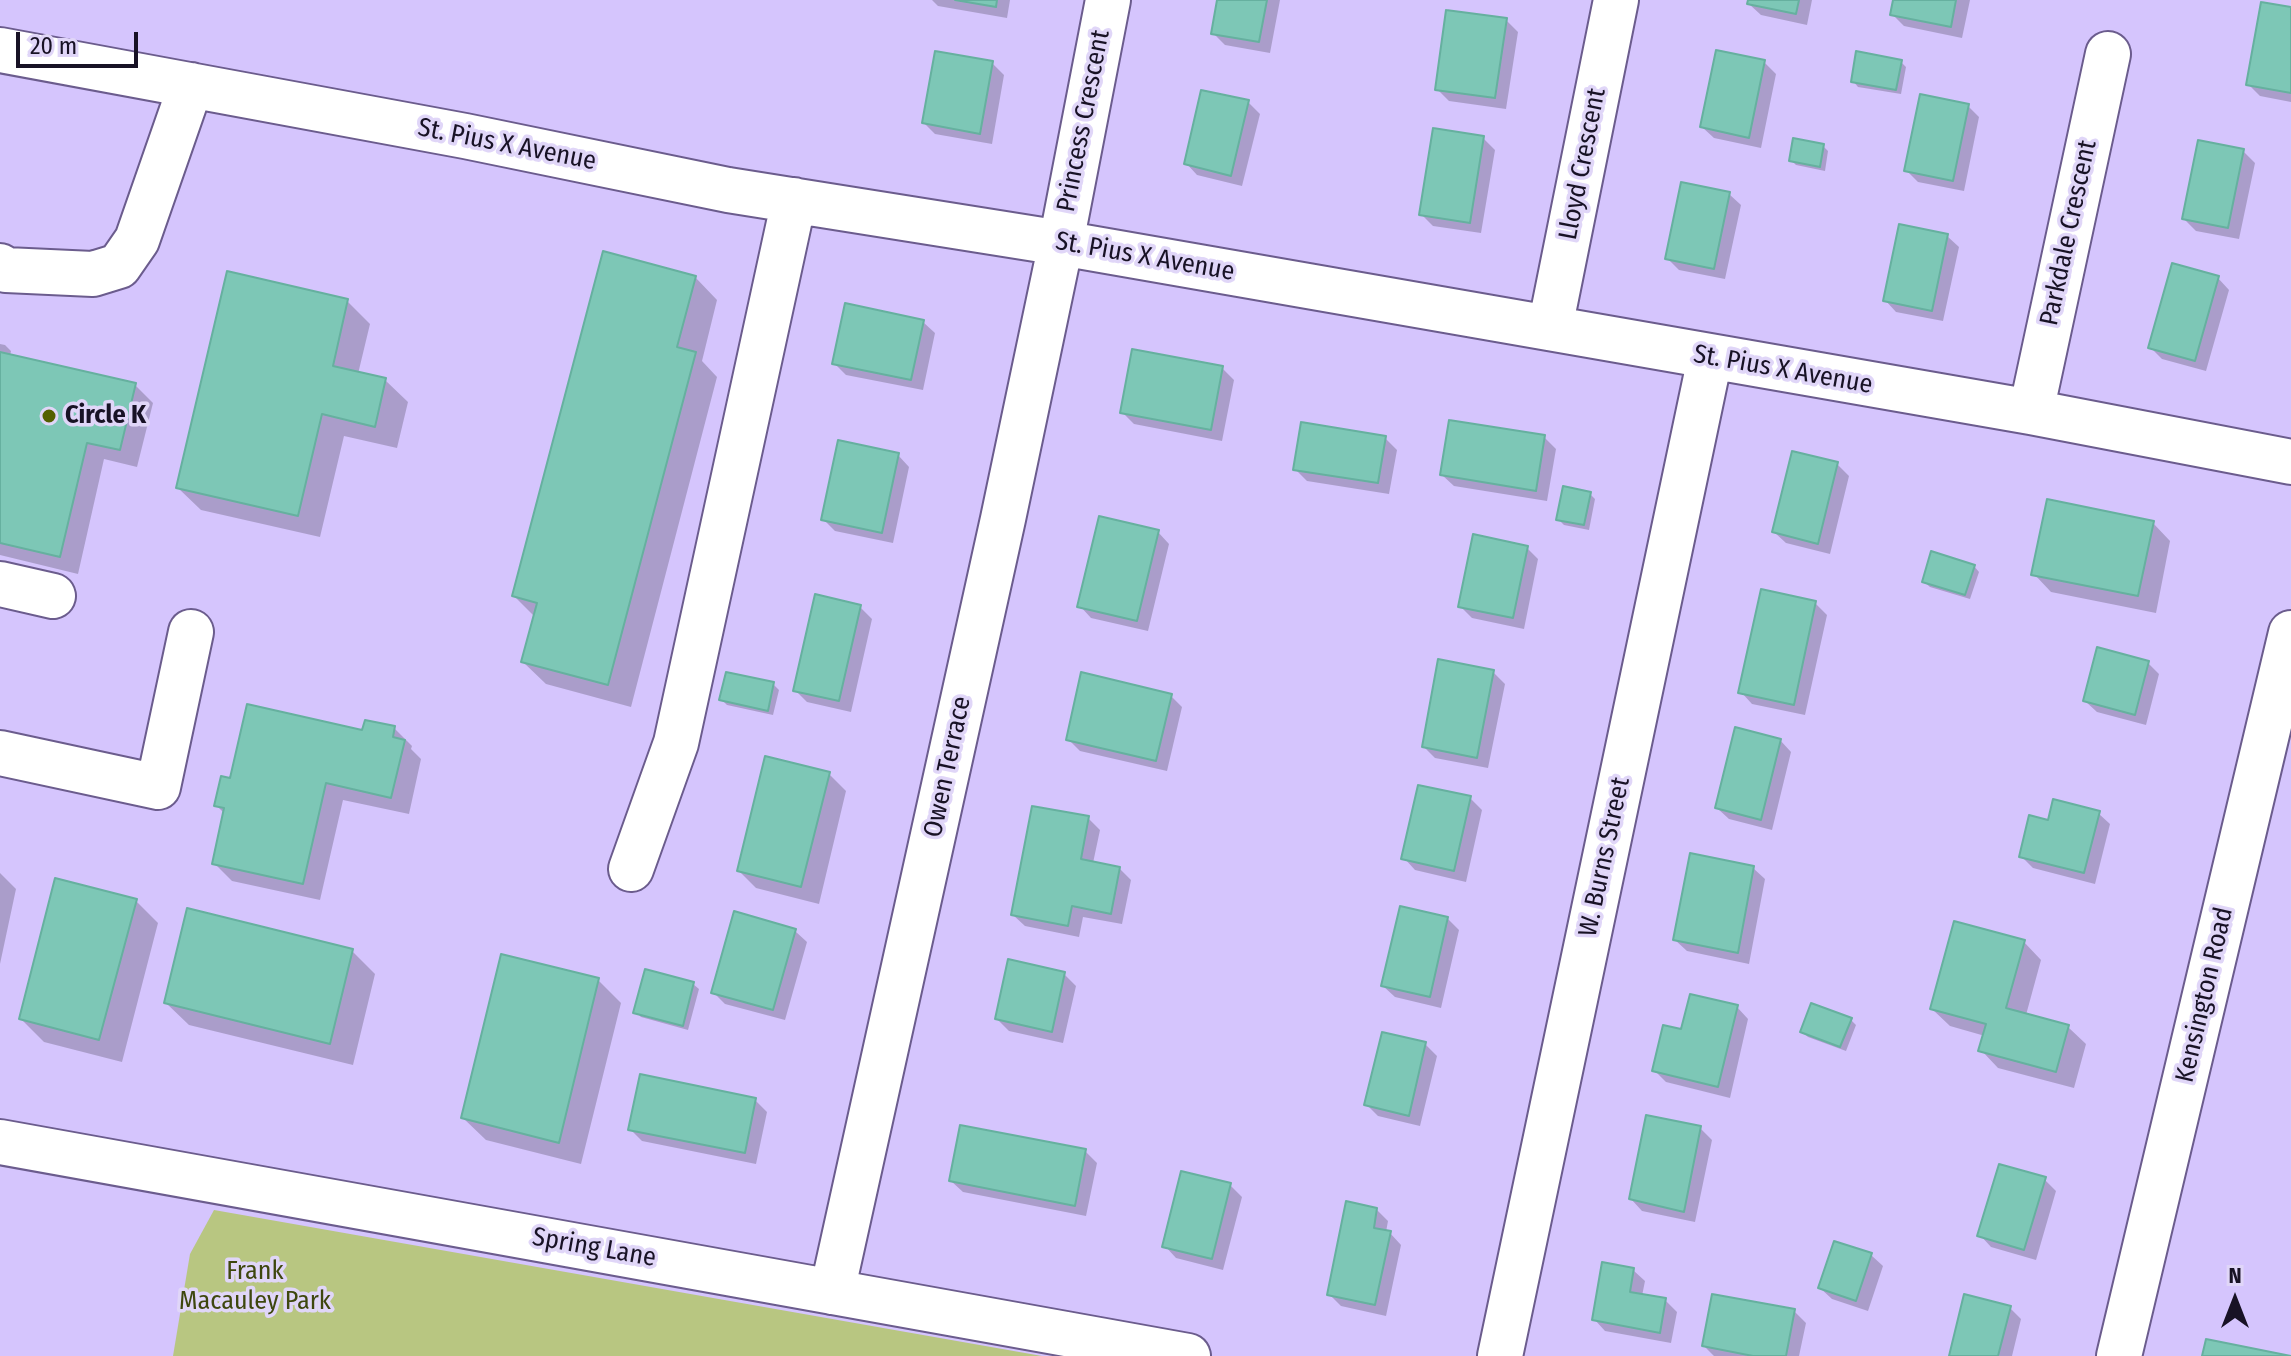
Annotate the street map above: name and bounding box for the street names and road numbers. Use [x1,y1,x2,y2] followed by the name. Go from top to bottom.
[1051,27,1117,215] street label: Princess Crescent
[1553,86,1613,242] street label: Lloyd Crescent
[415,112,599,178] street label: St. Pius X Avenue
[2034,137,2104,329] street label: Parkdale Crescent
[1053,226,1237,288] street label: St. Pius X Avenue
[1691,339,1875,401] street label: St. Pius X Avenue
[918,694,978,840] street label: Owen Terrace
[1573,774,1637,940] street label: W. Burns Street
[2170,904,2240,1086] street label: Kensington Road
[530,1222,658,1274] street label: Spring Lane

